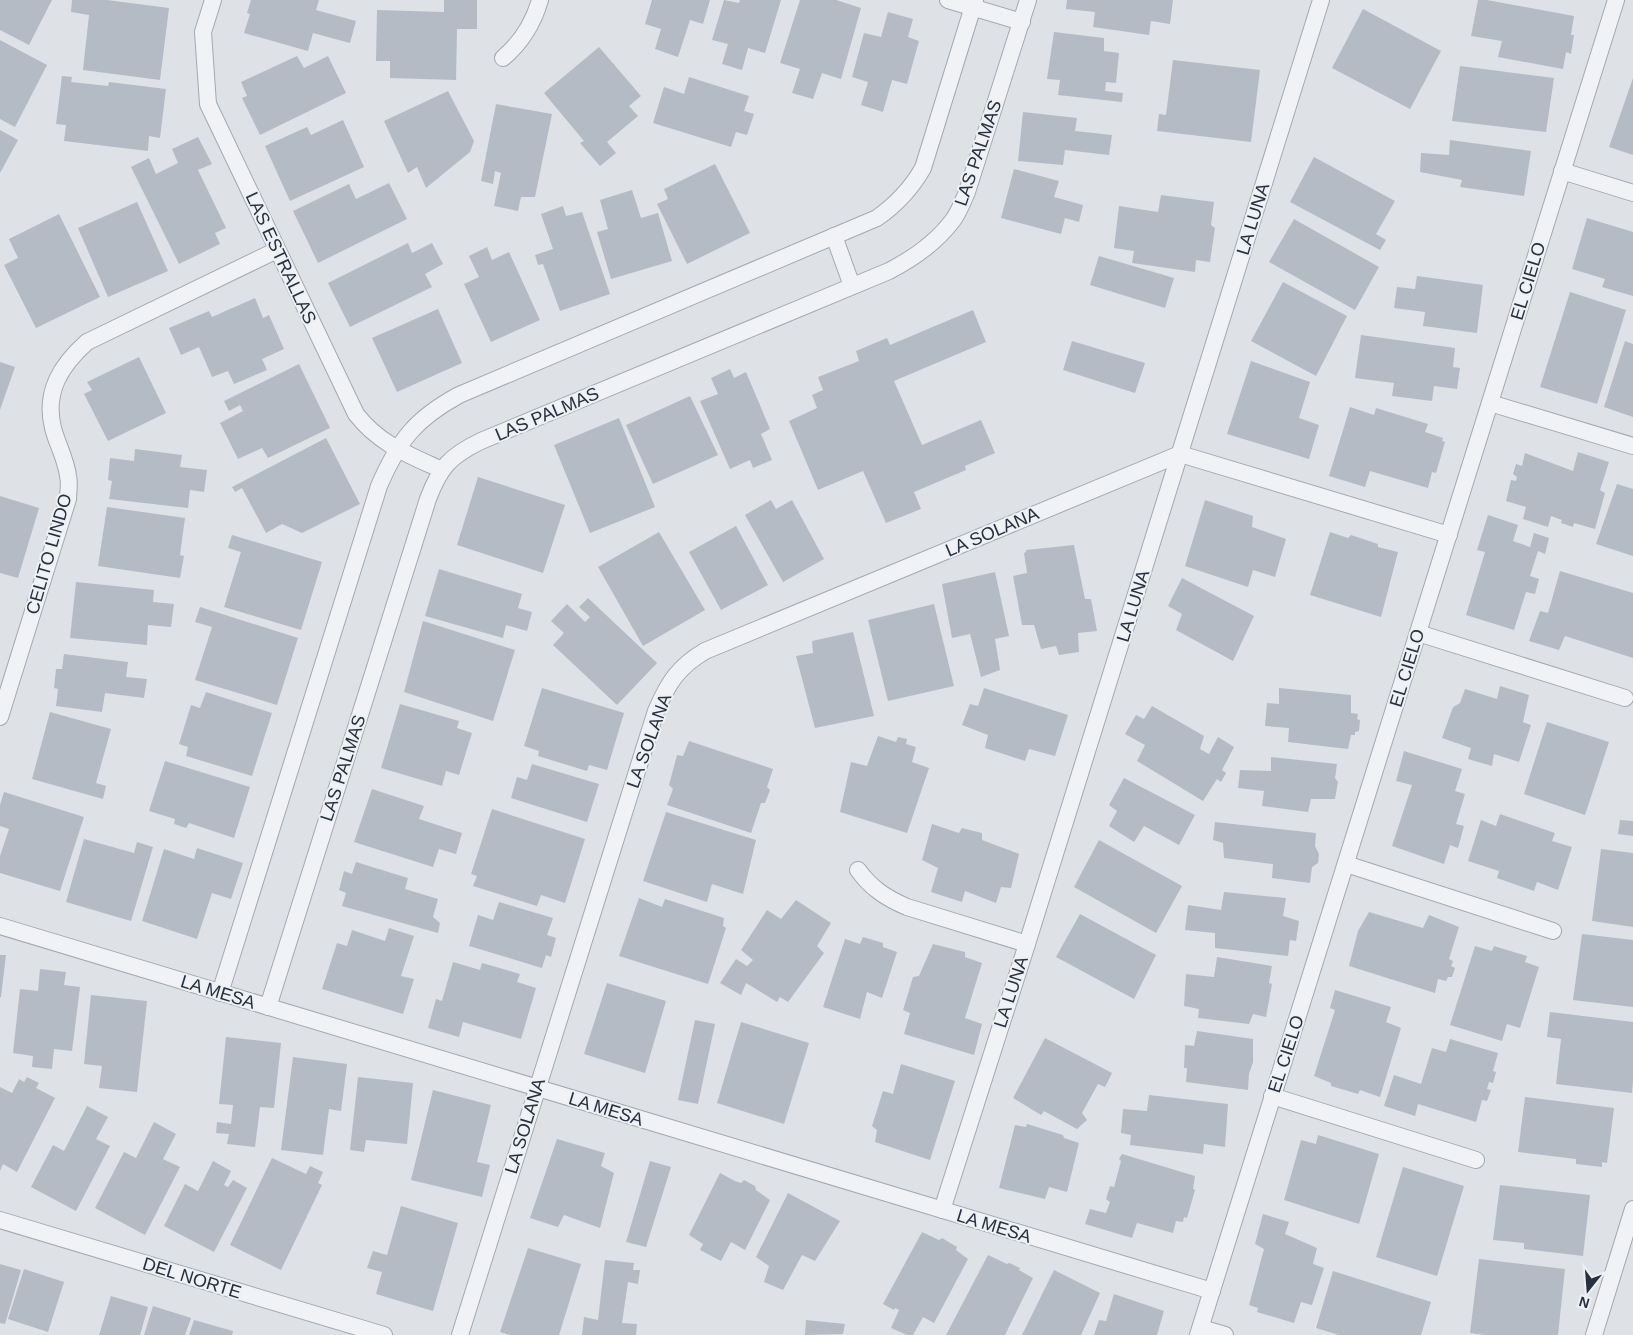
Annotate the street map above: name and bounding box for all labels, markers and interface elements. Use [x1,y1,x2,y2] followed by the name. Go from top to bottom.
[951,97,1005,209] street label: LAS PALMAS
[1233,181,1273,257] street label: LA LUNA
[242,189,320,327] street label: LAS ESTRALLAS
[1507,240,1549,322] street label: EL CIELO
[492,383,602,445] street label: LAS PALMAS
[22,491,76,617] street label: CELITO LINDO
[942,503,1042,561] street label: LA SOLANA
[1113,568,1153,644] street label: LA LUNA
[1386,627,1428,709] street label: EL CIELO
[623,691,675,791] street label: LA SOLANA
[316,712,370,824] street label: LAS PALMAS
[990,954,1032,1030] street label: LA LUNA
[178,971,258,1013] street label: LA MESA
[1264,1013,1308,1095] street label: EL CIELO
[501,1076,549,1176] street label: LA SOLANA
[566,1088,646,1130] street label: LA MESA
[954,1205,1034,1247] street label: LA MESA
[140,1254,244,1302] street label: DEL NORTE
[1563,1265,1613,1315] north arrow
[1577,1293,1591,1312] text: N

